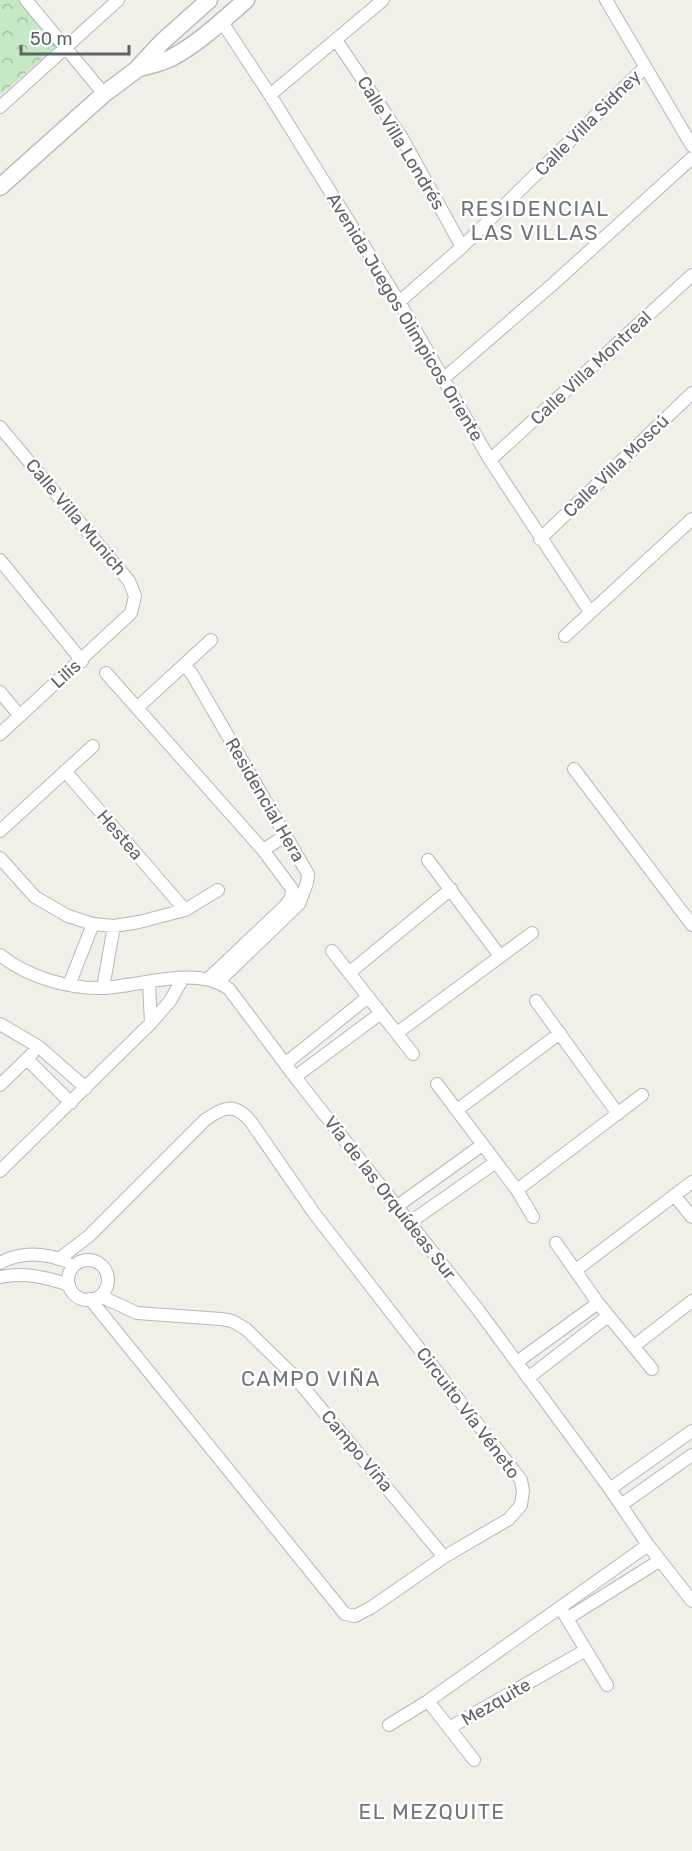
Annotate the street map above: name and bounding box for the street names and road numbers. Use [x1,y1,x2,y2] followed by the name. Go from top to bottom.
[530,65,646,181] street label: Calle Villa Sidney
[353,72,449,214] street label: Calle Villa Londrés
[322,189,488,445] street label: Avenida Juegos Olimpicos Oriente
[526,306,656,430] street label: Calle Villa Montreal
[559,410,673,522] street label: Calle Villa Moscú
[21,454,131,580] street label: Calle Villa Munich
[47,655,85,693] street label: Lilis
[221,734,309,866] street label: Residencial Hera
[92,805,148,865] street label: Hestea
[319,1112,461,1284] street label: Vía de las Orquídeas Sur
[411,1343,525,1483] street label: Circuito Vía Véneto
[316,1406,398,1496] street label: Campo Viña
[457,1673,535,1731] street label: Mezquite

